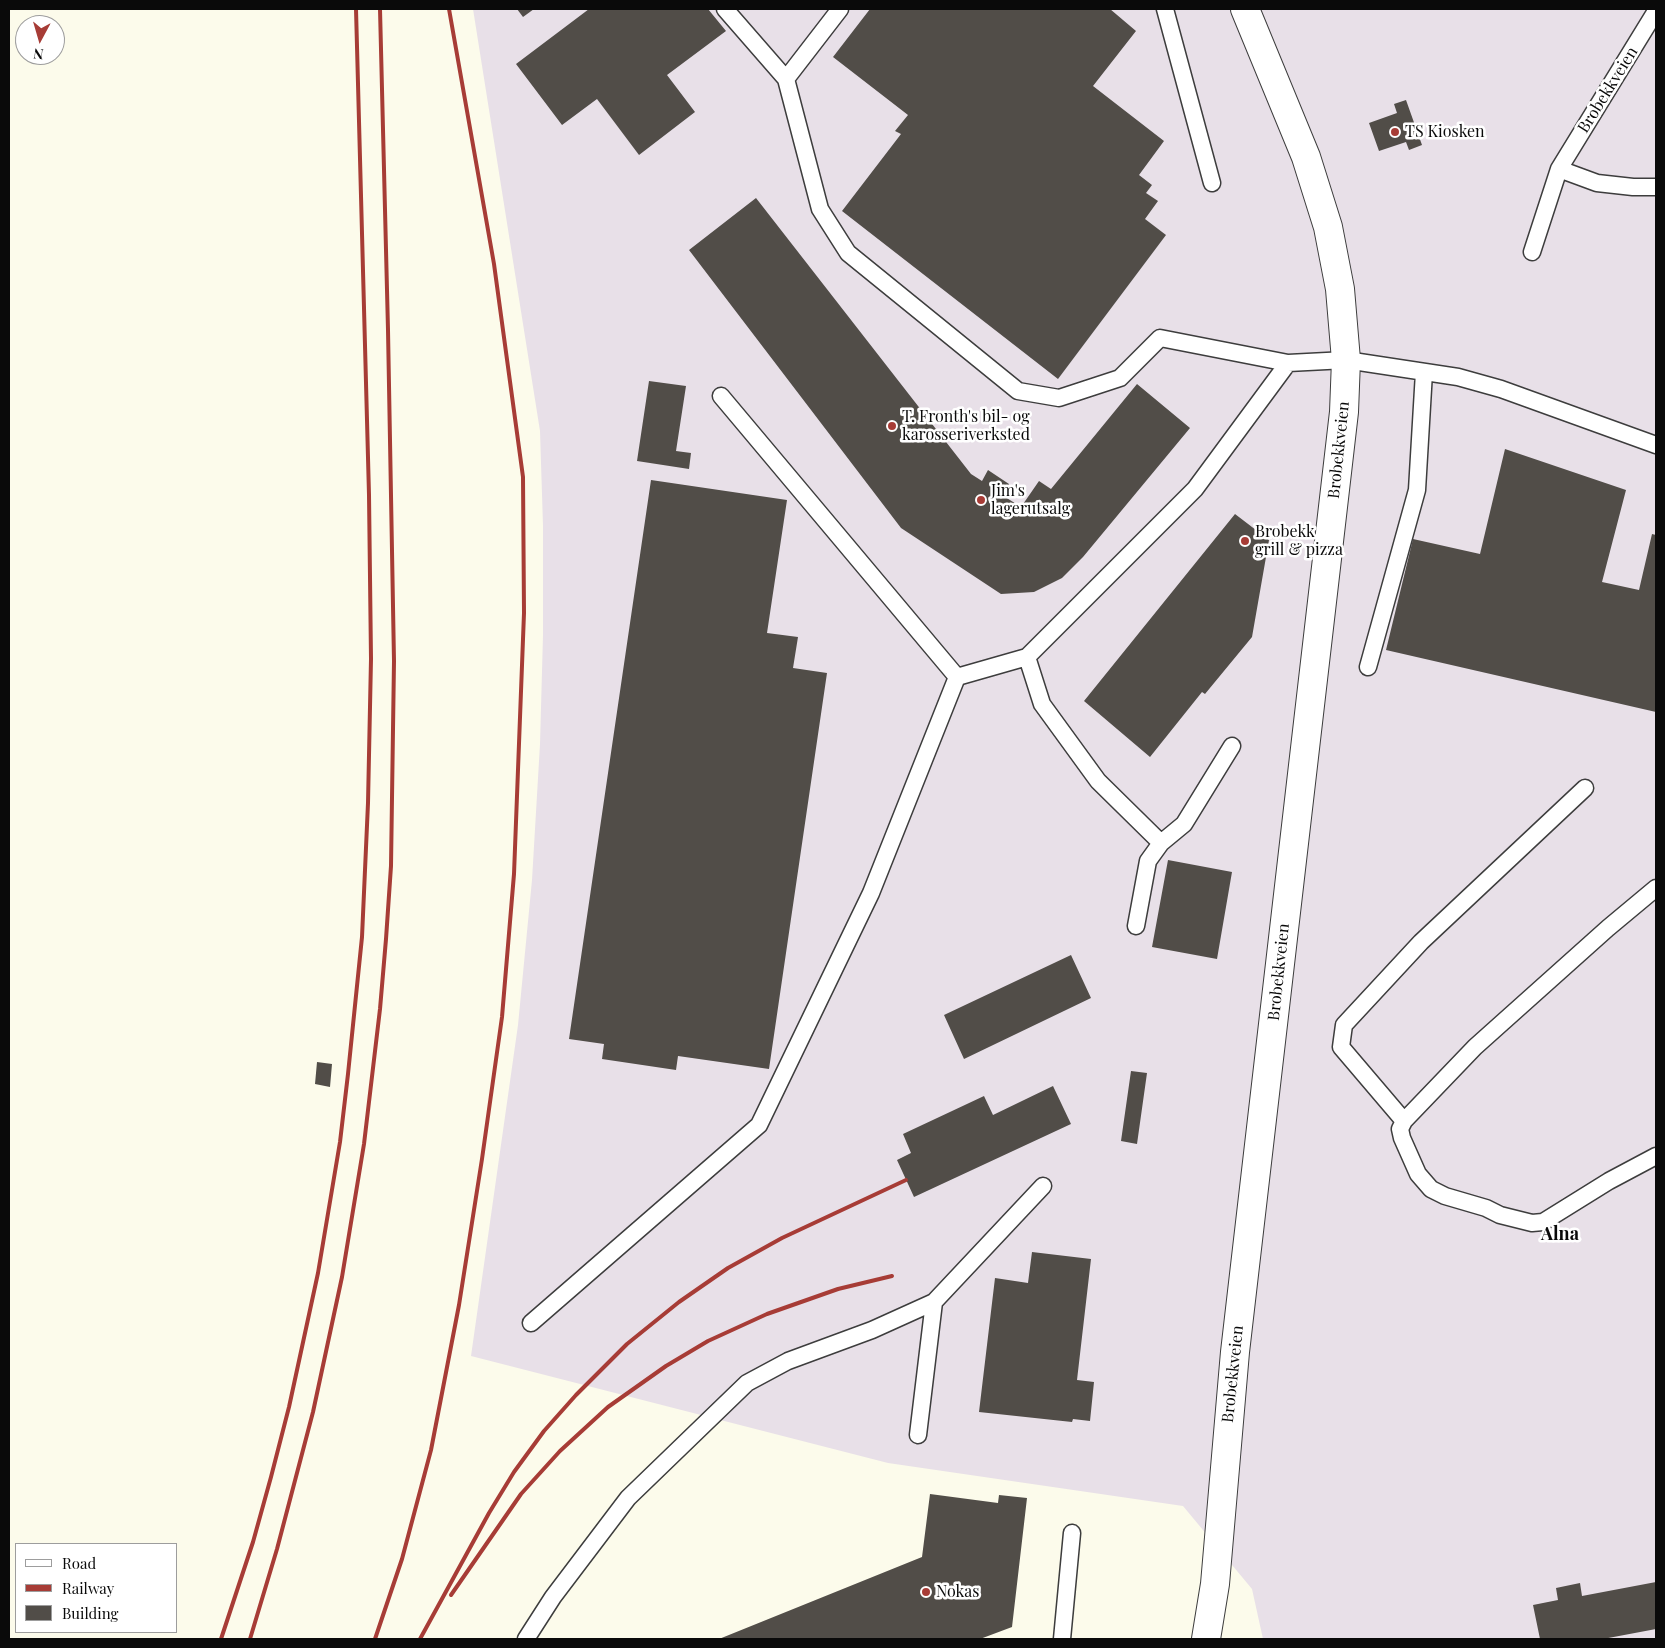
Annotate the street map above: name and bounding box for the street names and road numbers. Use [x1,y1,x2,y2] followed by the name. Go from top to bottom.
[1574,43,1642,137] street label: Brobekkveien
[1324,400,1354,500] street label: Brobekkveien
[1264,922,1294,1022] street label: Brobekkveien
[1218,1324,1248,1424] street label: Brobekkveien

